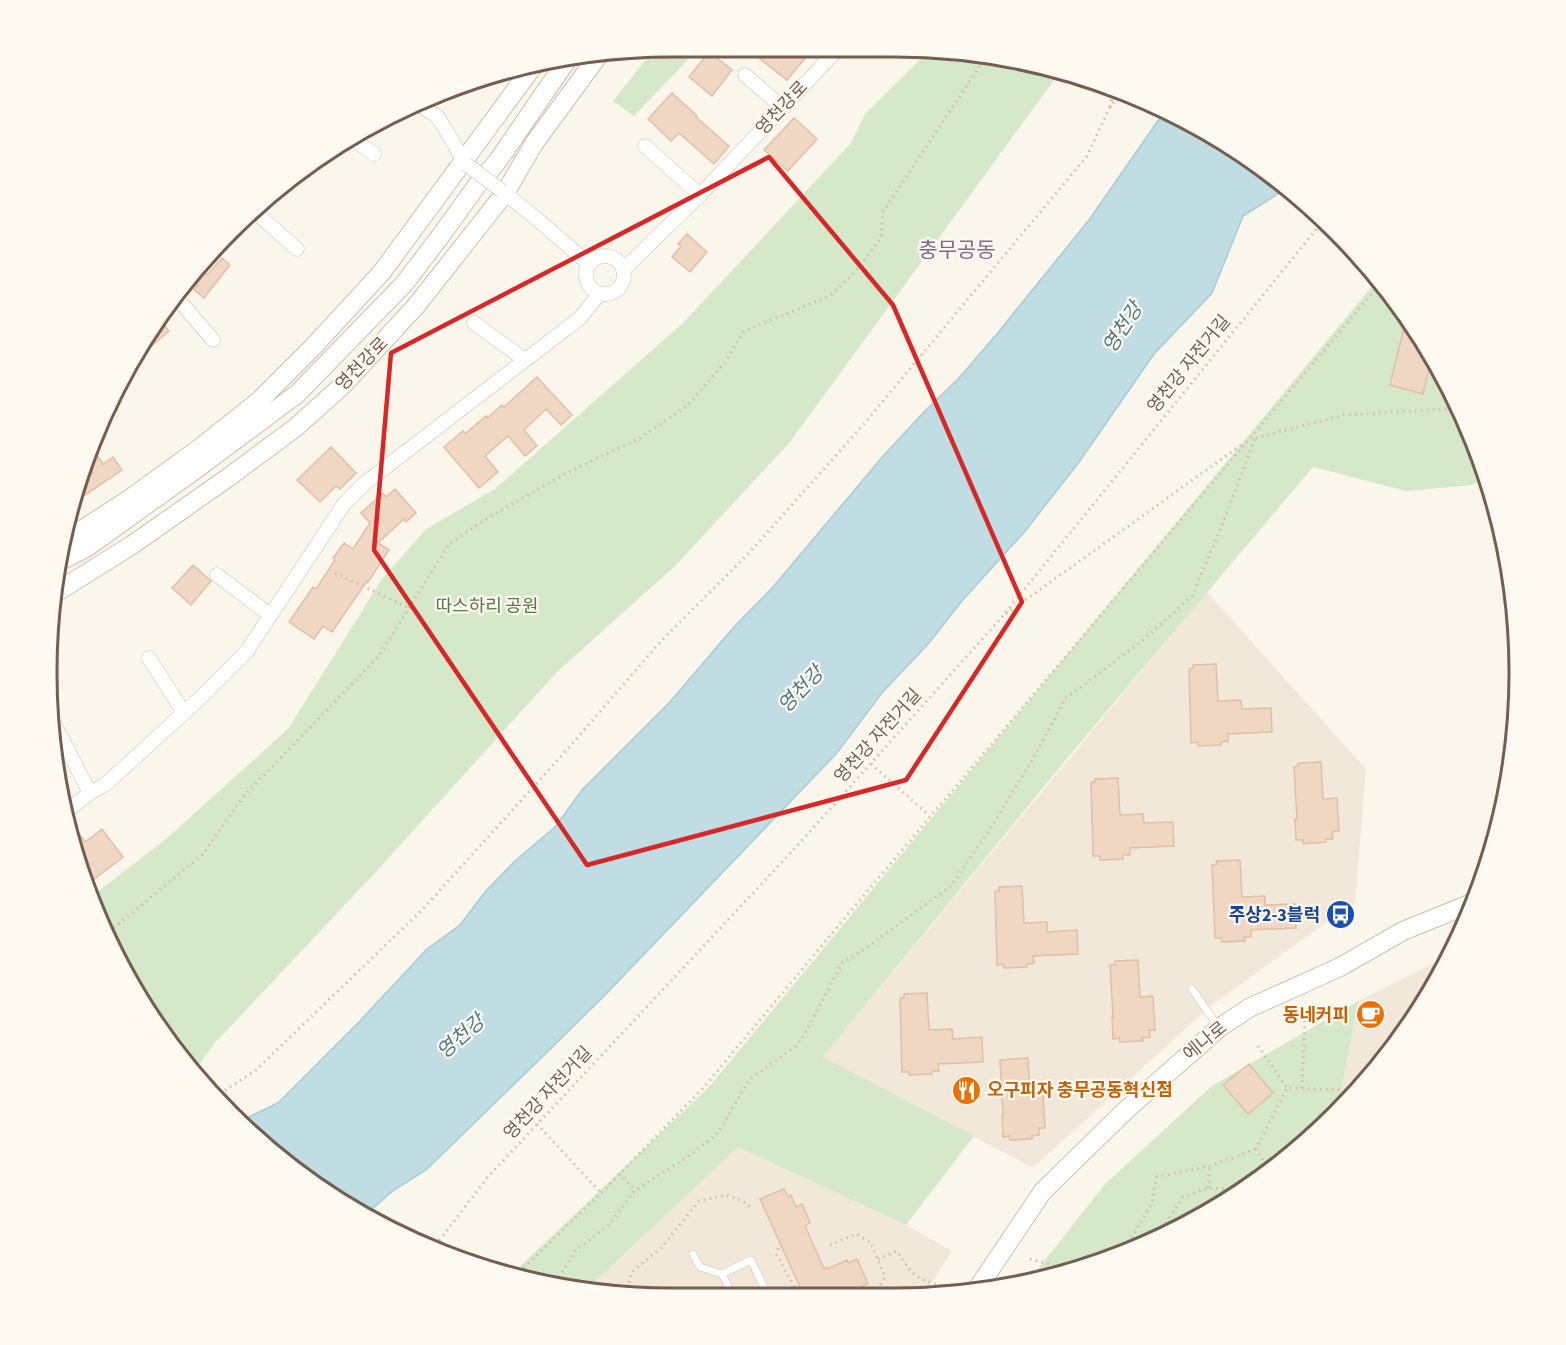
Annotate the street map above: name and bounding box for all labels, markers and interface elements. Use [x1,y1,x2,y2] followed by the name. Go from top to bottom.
[750,75,814,141] street label: 영천강로
[918,235,996,265] district label: 충무공동
[1096,295,1151,359] water label: 영천강
[1142,310,1236,418] street label: 영천강 자전거길
[330,331,394,397] street label: 영천강로
[436,594,538,619] park label: 따스하리 공원
[772,659,832,720] water label: 영천강
[829,683,927,789] street label: 영천강 자전거길
[1325,899,1357,931] bus stop icon: 주상2-3블럭
[1229,903,1320,928] place label: 주상2-3블럭
[1354,999,1386,1031] cafe icon: 동네커피
[1283,1003,1349,1028] place label: 동네커피
[431,1007,493,1066] water label: 영천강
[1178,1016,1232,1066] street label: 에나로
[498,1041,598,1145] street label: 영천강 자전거길
[950,1074,982,1106] restaurant icon: 오구피자 충무공동혁신점
[987,1078,1173,1103] place label: 오구피자 충무공동혁신점

